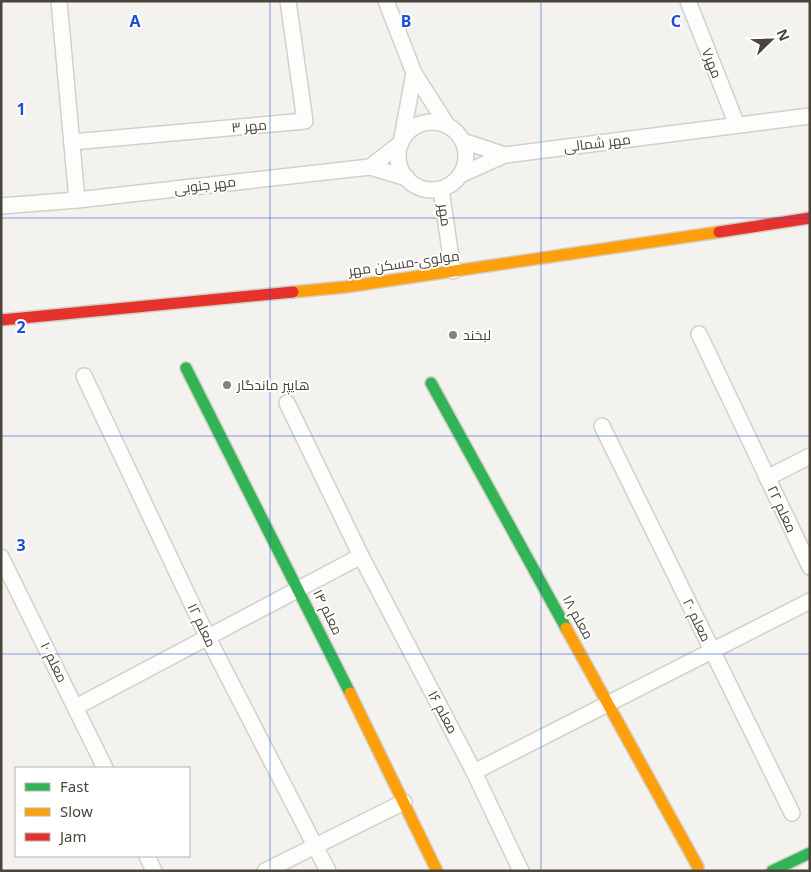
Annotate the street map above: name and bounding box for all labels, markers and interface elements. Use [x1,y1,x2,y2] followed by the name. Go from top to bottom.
[129,10,141,32] text: A
[401,10,411,32] text: B
[671,10,681,32] text: C
[746,15,796,65] north arrow
[772,26,794,44] text: N
[698,45,727,81] street label: مهر۷
[16,98,26,120] text: 1
[230,114,267,137] street label: مهر ۳
[562,129,632,156] street label: مهر شمالی
[173,171,237,198] street label: مهر جنوبی
[434,202,456,227] street label: مهر
[346,245,461,280] street label: مولوی-مسکن مهر
[16,316,26,338] text: 2
[463,325,491,344] place label: لبخند
[447,329,459,341] marker: لبخند
[236,375,310,395] place label: هایپر ماندگار
[221,379,233,391] marker: هایپر ماندگار
[762,482,802,536] street label: معلم ۲۲
[16,534,26,556] text: 3
[308,586,348,638] street label: معلم ۱۴
[558,591,598,643] street label: معلم ۱۸
[678,595,716,645] street label: معلم ۲۰
[183,600,221,650] street label: معلم ۱۲
[36,638,72,686] street label: معلم ۱۰
[423,687,463,737] street label: معلم ۱۶
[15,767,190,857] legend
[60,776,89,796] text: Fast
[60,801,93,821] text: Slow
[58,826,87,846] text: Jam

